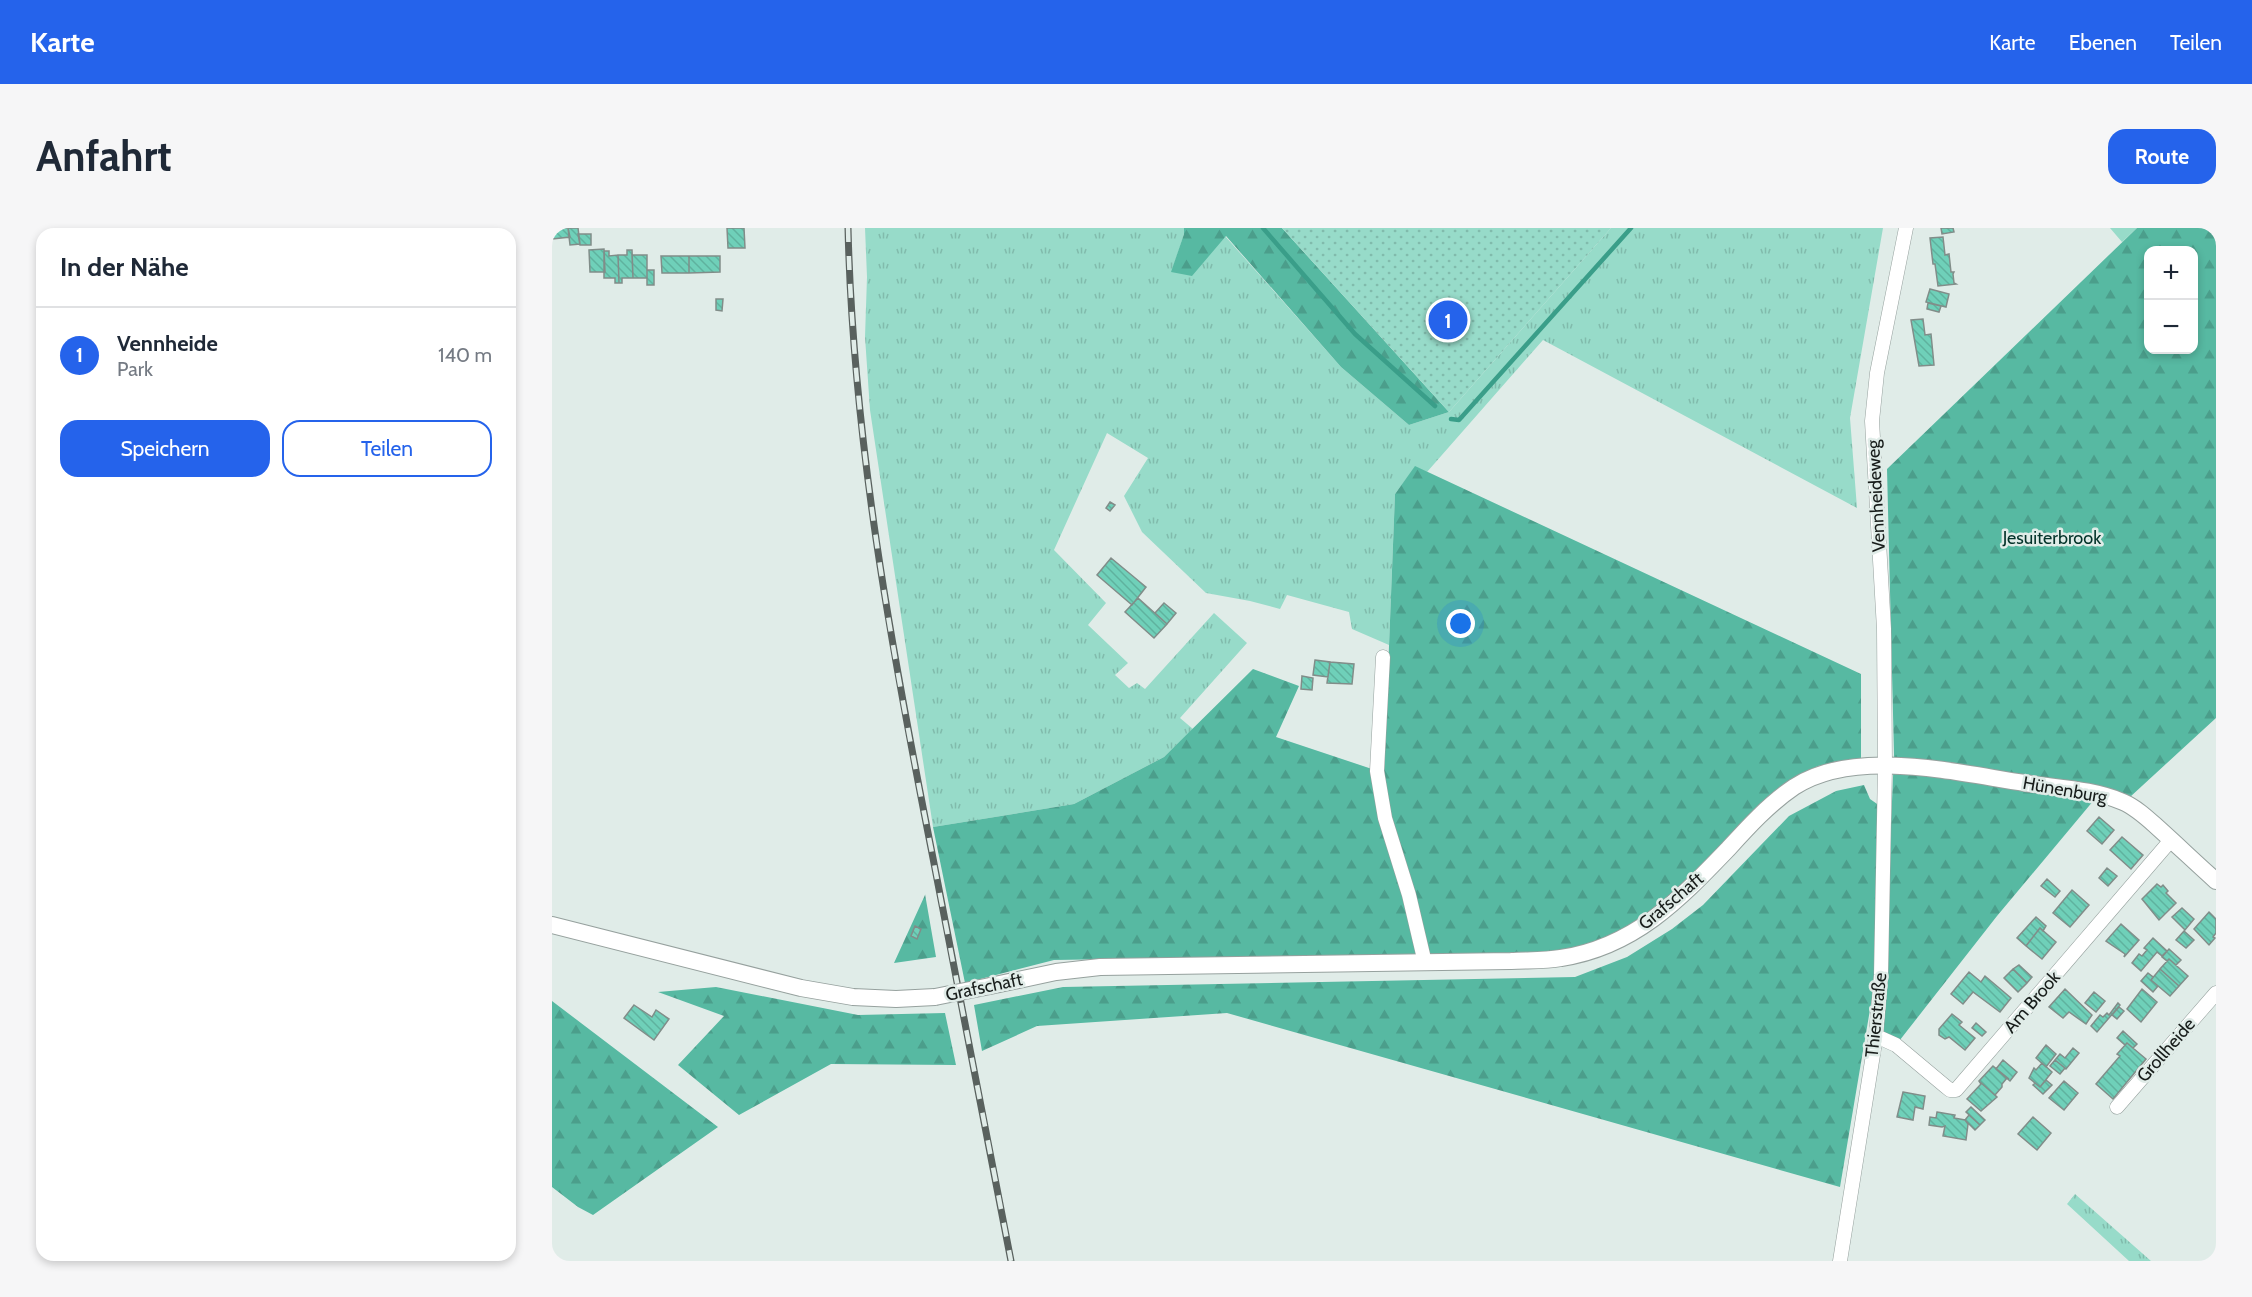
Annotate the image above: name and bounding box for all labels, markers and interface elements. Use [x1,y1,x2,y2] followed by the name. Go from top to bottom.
[30,25,95,59] text: Karte
[1989,30,2036,55] text: Karte
[2069,30,2137,55] text: Ebenen
[2170,30,2222,55] text: Teilen
[2108,129,2216,184] button: Route
[36,130,172,182] text: Anfahrt
[2144,246,2198,354] map controls
[2144,246,2198,300] button: +
[60,251,189,283] text: In der Nähe
[1428,298,1468,343] pin: 1
[2144,300,2198,354] button: −
[117,330,218,357] text: Vennheide
[76,343,83,367] text: 1
[438,343,492,367] text: 140 m
[117,357,153,381] text: Park
[60,420,270,477] button: Speichern
[282,420,492,477] button: Teilen
[1862,438,1890,553] street label: Vennheideweg
[2002,527,2102,549] park label: Jesuiterbrook
[1446,609,1475,638] your location
[2021,772,2110,808] street label: Hünenburg
[1634,867,1708,935] street label: Grafschaft
[1999,966,2065,1037] street label: Am Brook
[944,968,1024,1006] street label: Grafschaft
[1861,971,1891,1059] street label: Thierstraße
[2132,1013,2200,1087] street label: Grollheide

